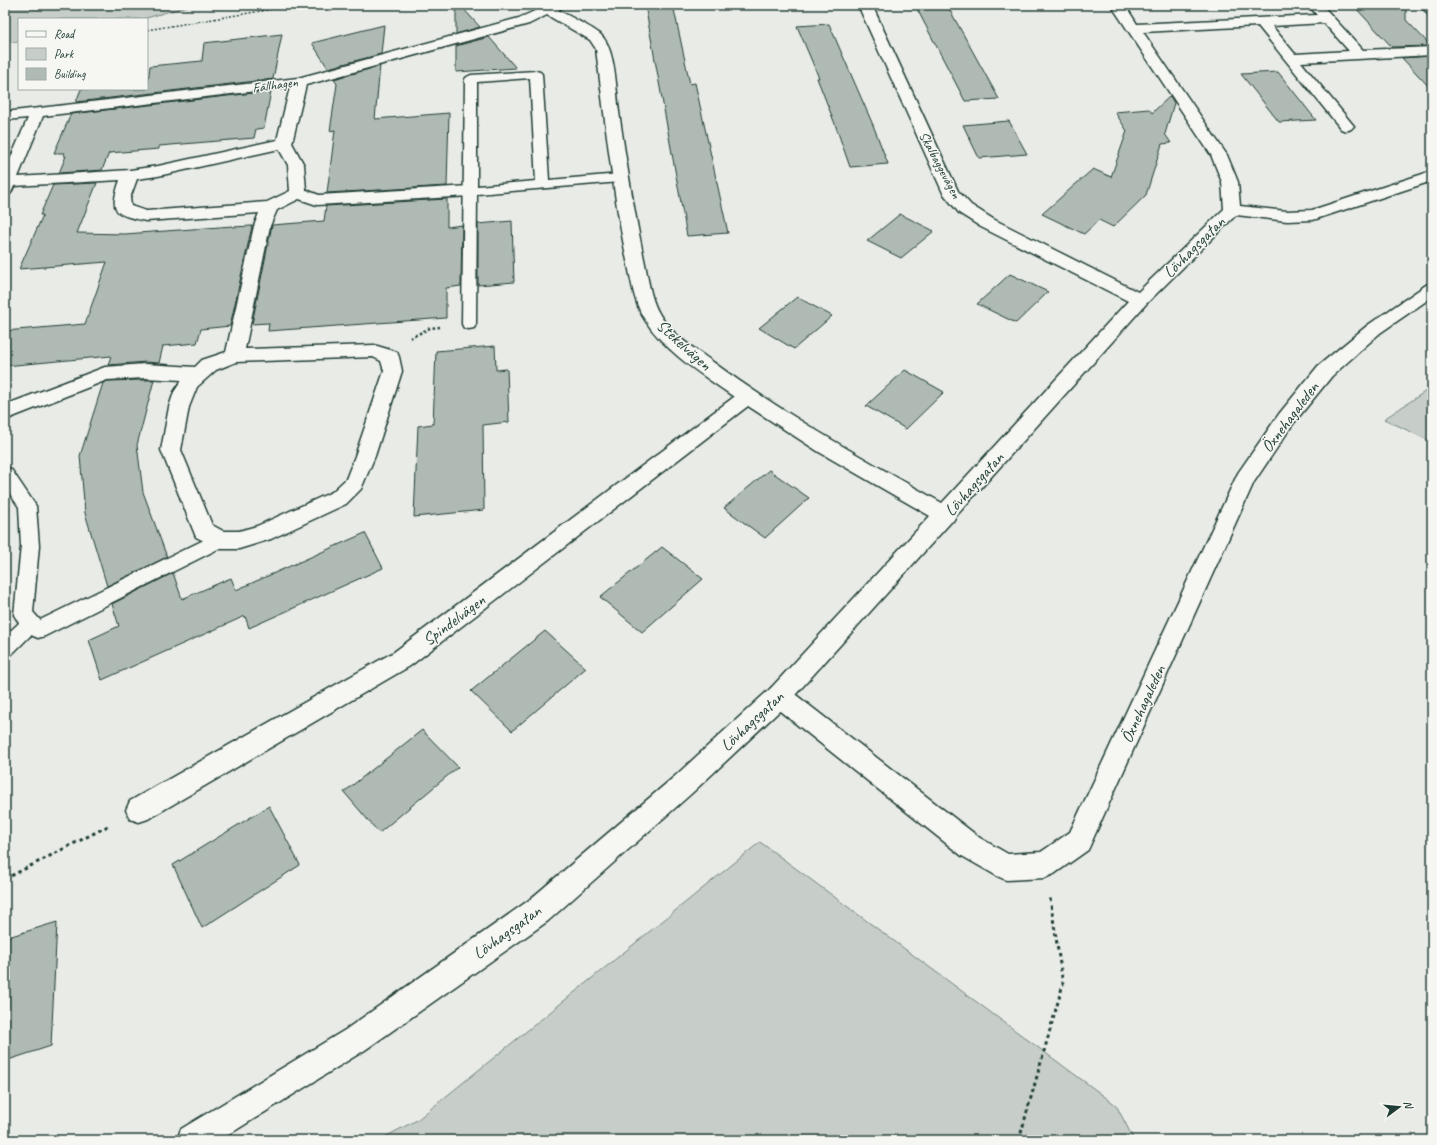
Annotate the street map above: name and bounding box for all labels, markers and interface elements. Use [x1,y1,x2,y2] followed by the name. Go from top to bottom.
[18,18,148,90] legend
[54,26,76,42] text: Road
[54,46,75,62] text: Park
[54,66,86,82] text: Building
[251,73,299,97] street label: Fällhagen
[915,129,965,202] street label: Skalbaggevägen
[1159,211,1230,282] street label: Lövhagsgatan
[652,315,716,375] street label: Stekelvägen
[1257,376,1324,457] street label: Öxnehagaleden
[940,447,1009,520] street label: Lövhagsgatan
[419,589,490,650] street label: Spindelvägen
[1116,661,1171,746] street label: Öxnehagaleden
[716,685,789,756] street label: Lövhagsgatan
[469,900,546,964] street label: Lövhagsgatan
[1379,1087,1419,1127] north arrow
[1401,1099,1417,1112] text: N

